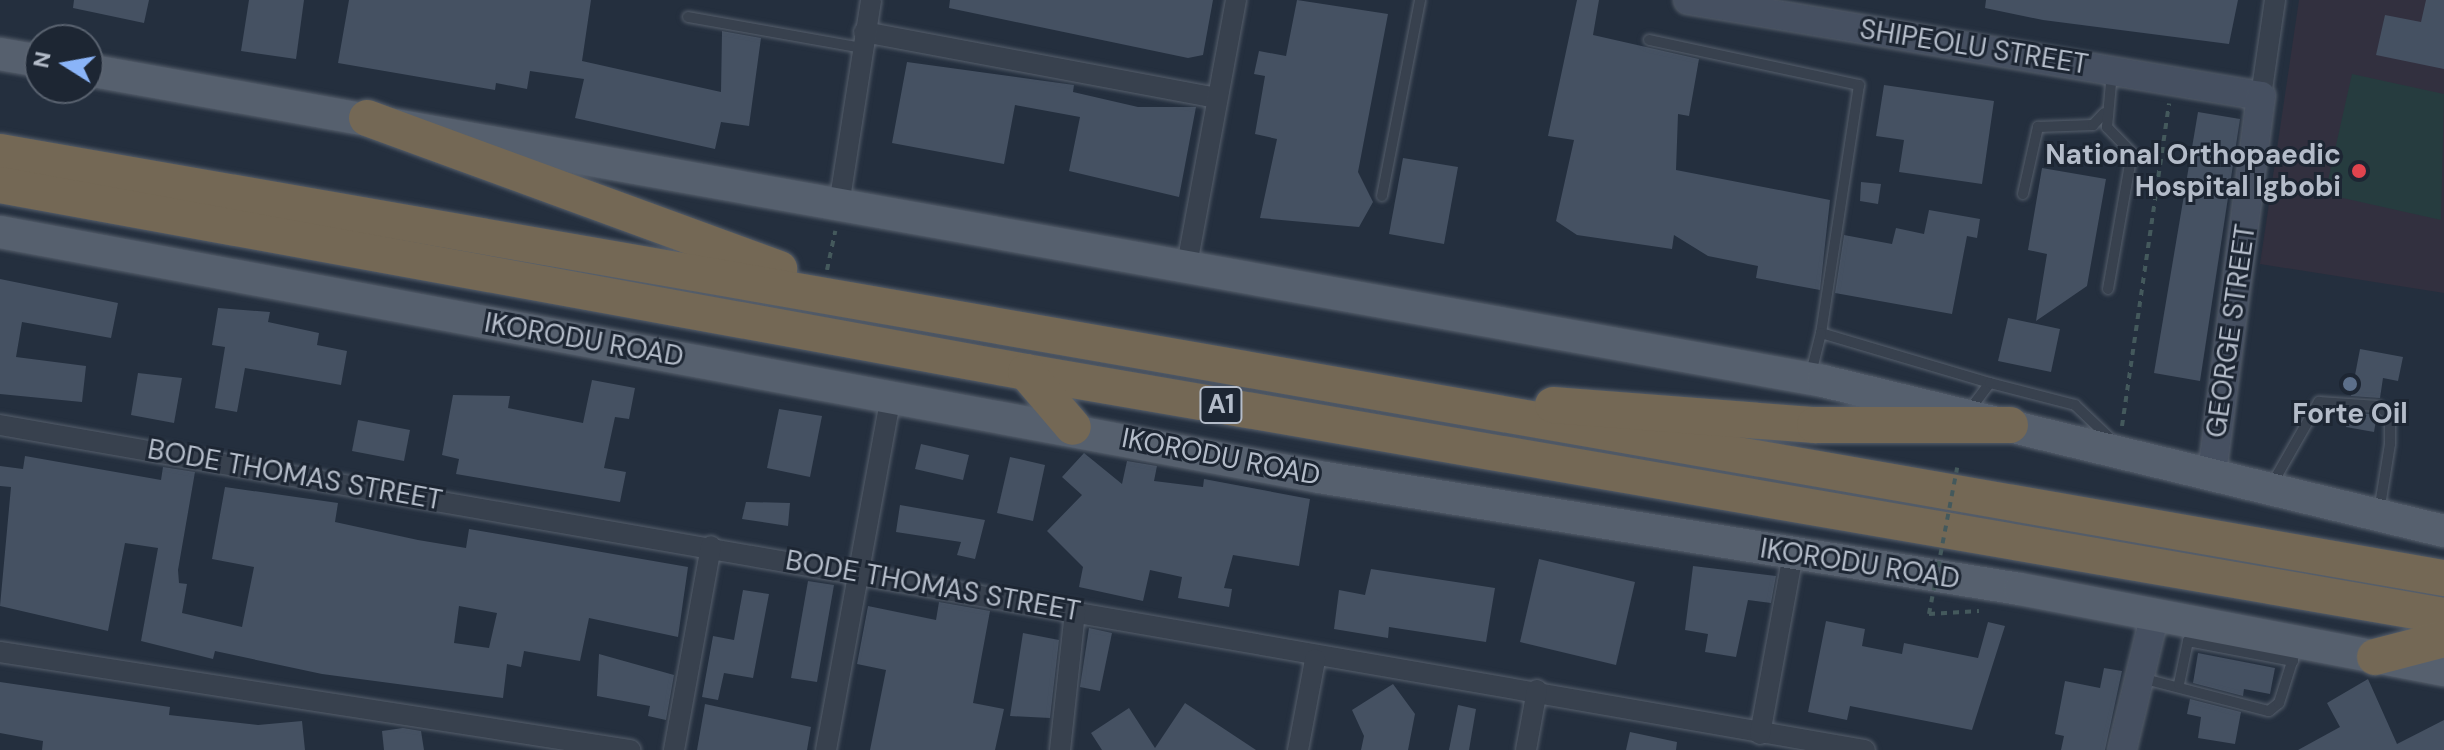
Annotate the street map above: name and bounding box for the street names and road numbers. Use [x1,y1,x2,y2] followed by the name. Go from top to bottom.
[1857,12,2091,82] street label: SHIPEOLU STREET
[2199,222,2263,440] street label: GEORGE STREET
[482,306,686,374] street label: IKORODU ROAD
[1199,383,1243,427] road number: A1
[1119,421,1323,493] street label: IKORODU ROAD
[145,433,445,517] street label: BODE THOMAS STREET
[1758,532,1962,596] street label: IKORODU ROAD
[783,544,1083,628] street label: BODE THOMAS STREET

